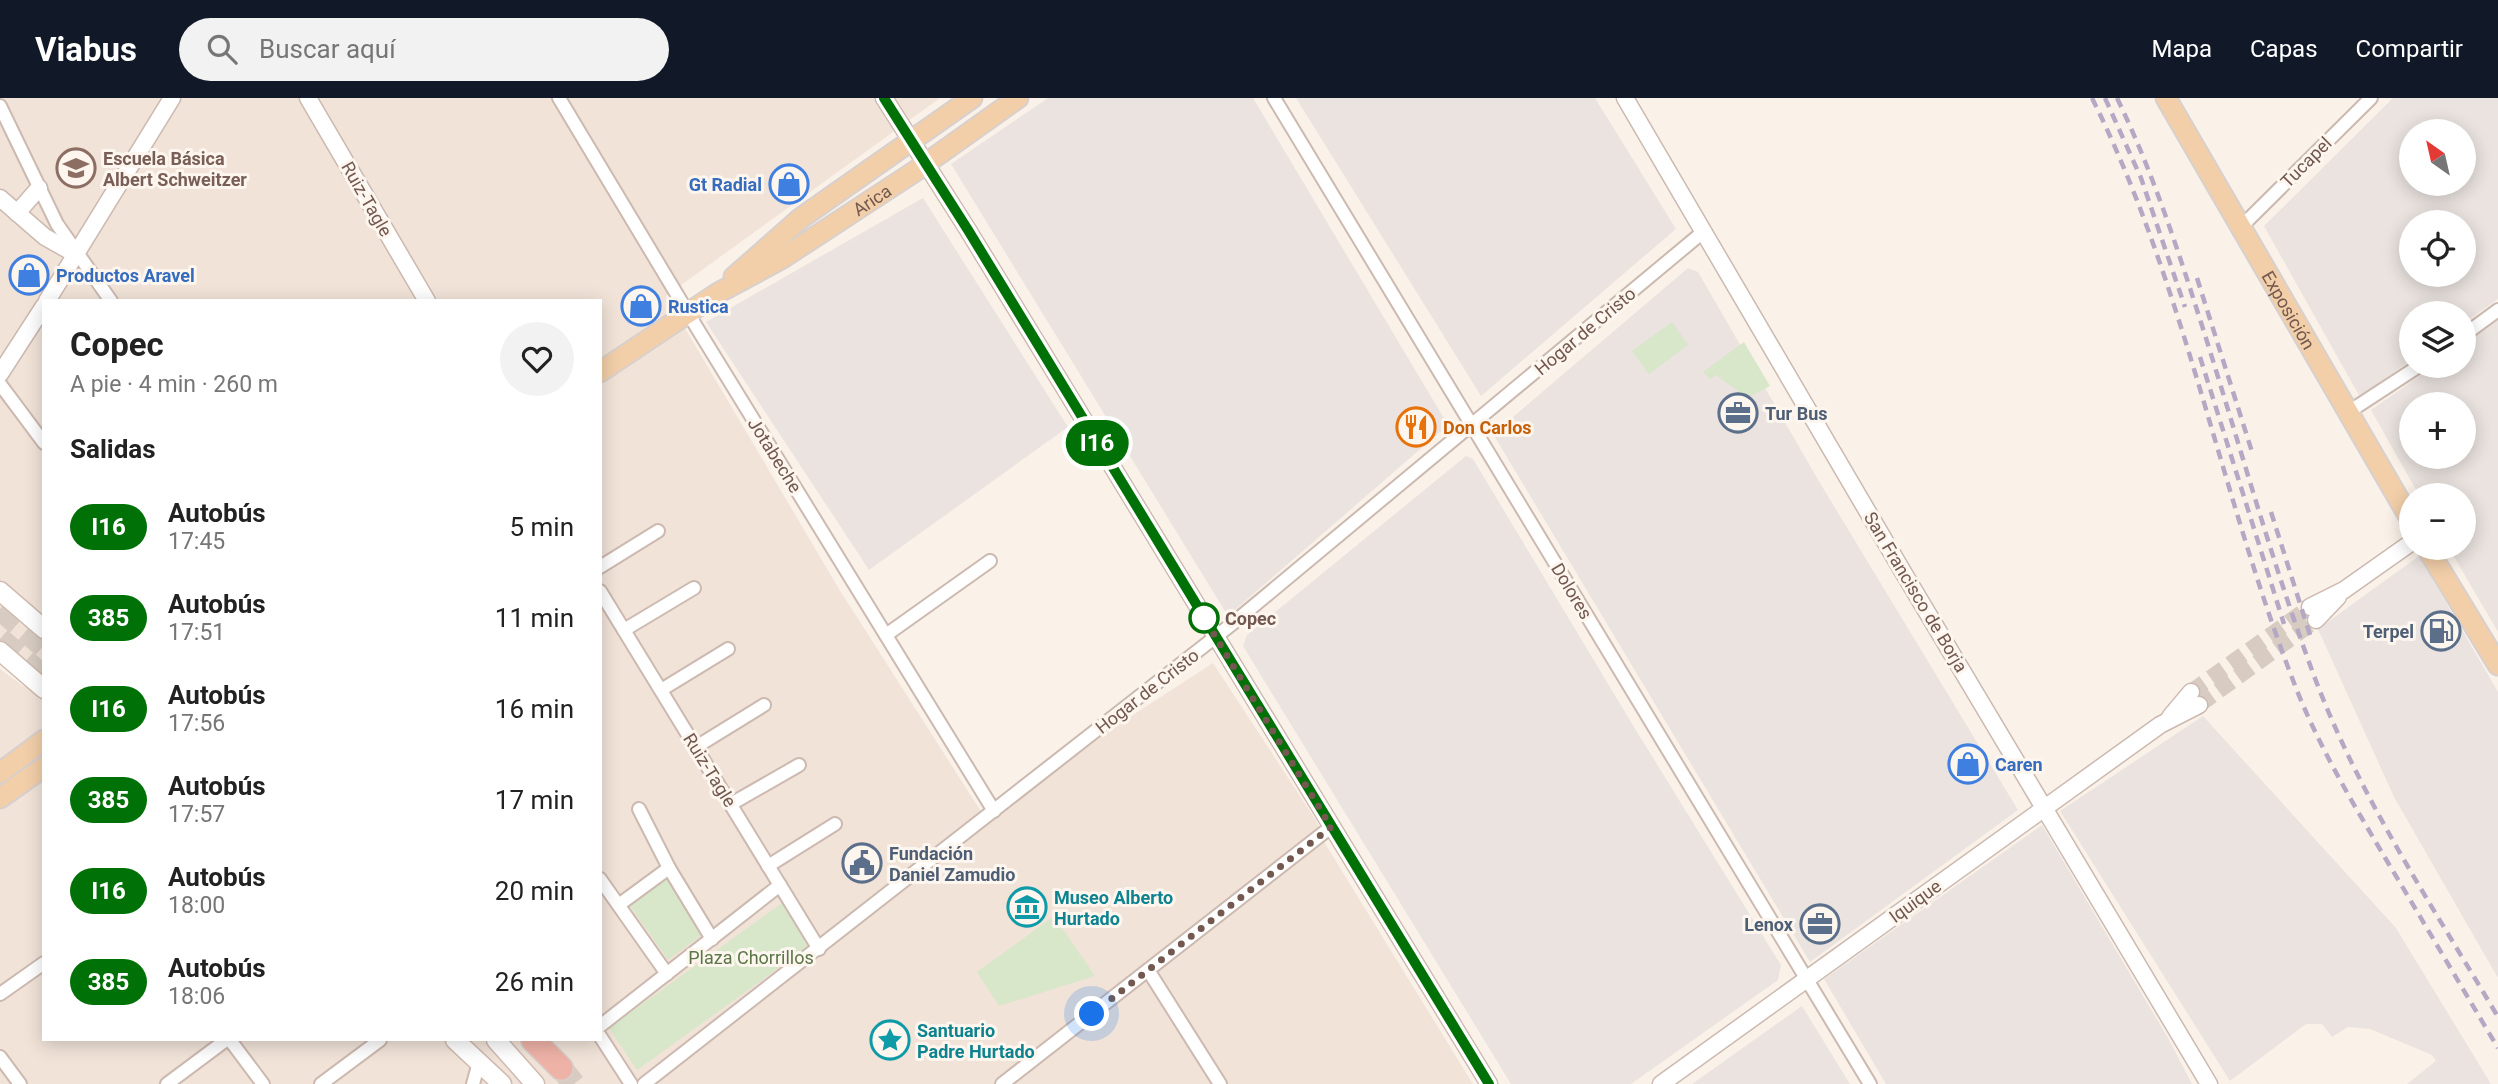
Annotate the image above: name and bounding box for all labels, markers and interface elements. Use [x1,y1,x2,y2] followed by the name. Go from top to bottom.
[179,18,669,81] search box
[35,30,137,69] text: Viabus
[203,30,241,68] icon: search
[259,34,396,64] text: Buscar aquí
[2151,35,2212,63] text: Mapa
[2250,35,2318,63] text: Capas
[2356,35,2463,63] text: Compartir
[2399,119,2476,196] north arrow
[2399,119,2476,560] map controls
[2276,132,2336,192] street label: Tucapel
[55,147,97,189] school or university icon: Escuela Básica Albert Schweitzer
[103,148,247,190] place label: Escuela Básica Albert Schweitzer
[337,158,397,240] street label: Ruiz-Tagle
[768,163,810,205] shop icon: Gt Radial
[689,174,762,195] place label: Gt Radial
[849,180,895,220] street label: Arica
[2399,210,2476,287] button: locate
[8,254,50,296] shop icon: Productos Aravel
[56,265,195,286] place label: Productos Aravel
[2258,267,2320,353] street label: Exposición
[1530,283,1640,379] street label: Hogar de Cristo
[620,285,662,327] shop icon: Rustica
[668,296,729,317] place label: Rustica
[2399,301,2476,378] button: layers
[500,322,574,396] button: heart
[70,325,164,364] text: Copec
[70,371,278,398] text: A pie · 4 min · 260 m
[1717,392,1759,434] office icon: Tur Bus
[2399,392,2476,469] button: +
[1765,403,1827,424] place label: Tur Bus
[1395,406,1437,448] restaurant icon: Don Carlos
[744,414,806,496] street label: Jotabeche
[1443,417,1532,438] place label: Don Carlos
[1057,420,1137,466] line badge: I16
[1080,429,1114,457] text: I16
[70,434,156,464] text: Salidas
[2399,483,2476,560] button: −
[168,498,266,528] text: Autobús
[1860,508,1972,676] street label: San Francisco de Borja
[509,512,574,542] text: 5 min
[91,513,126,541] text: I16
[168,528,225,555] text: 17:45
[1547,559,1597,623] street label: Dolores
[168,589,266,619] text: Autobús
[495,603,574,633] text: 11 min
[1189,603,1219,633] marker: Copec
[88,604,129,632] text: 385
[1225,608,1276,629] place label: Copec
[2420,610,2462,652] fuel station icon: Terpel
[168,619,225,646] text: 17:51
[2363,621,2414,642] place label: Terpel
[1091,644,1203,738] street label: Hogar de Cristo
[168,680,266,710] text: Autobús
[495,694,574,724] text: 16 min
[91,695,126,723] text: I16
[168,710,225,737] text: 17:56
[679,729,741,811] street label: Ruiz-Tagle
[1947,743,1989,785] shop icon: Caren
[1995,754,2043,775] place label: Caren
[168,771,266,801] text: Autobús
[495,785,574,815] text: 17 min
[88,786,129,814] text: 385
[168,801,225,828] text: 17:57
[841,842,883,884] public building icon: Fundación Daniel Zamudio
[889,843,1015,885] place label: Fundación Daniel Zamudio
[168,862,266,892] text: Autobús
[1885,875,1945,927] street label: Iquique
[495,876,574,906] text: 20 min
[91,877,126,905] text: I16
[1006,886,1048,928] museum icon: Museo Alberto Hurtado
[1054,887,1173,929] place label: Museo Alberto Hurtado
[168,892,225,919] text: 18:00
[1799,903,1841,945] office icon: Lenox
[1744,914,1794,935] place label: Lenox
[688,947,814,968] park label: Plaza Chorrillos
[168,953,266,983] text: Autobús
[495,967,574,997] text: 26 min
[88,968,129,996] text: 385
[168,983,225,1010] text: 18:06
[1074,996,1109,1031] your location
[869,1019,911,1061] place icon: Santuario Padre Hurtado
[917,1020,1035,1062] place label: Santuario Padre Hurtado

